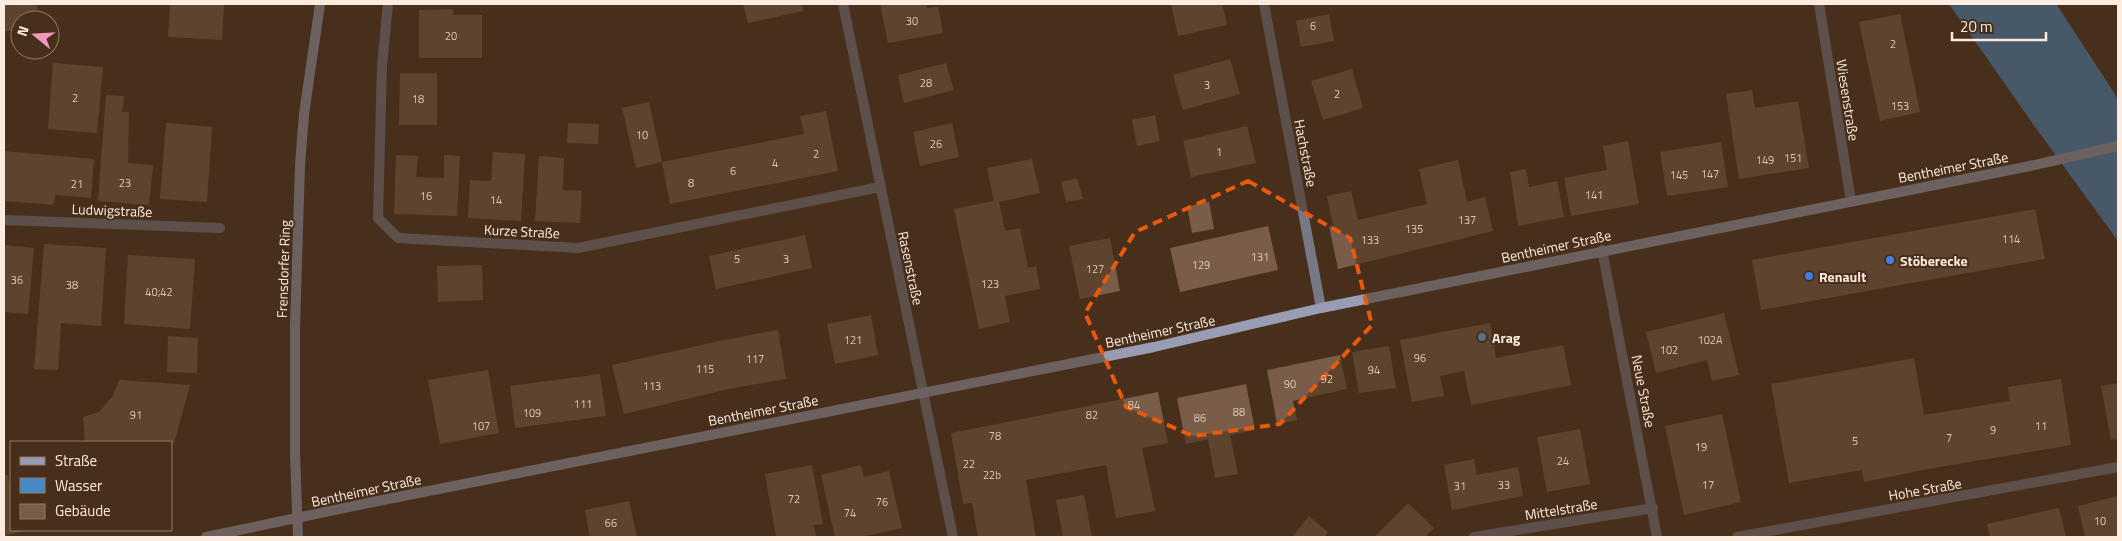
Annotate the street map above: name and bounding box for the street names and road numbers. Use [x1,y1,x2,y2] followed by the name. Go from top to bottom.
[1831,58,1865,142] street label: Wiesenstraße
[1289,117,1323,189] street label: Hachstraße
[1896,146,2010,188] street label: Bentheimer Straße
[71,198,153,222] street label: Ludwigstraße
[271,219,295,319] street label: Frensdorfer Ring
[484,219,560,243] street label: Kurze Straße
[1499,224,1613,268] street label: Bentheimer Straße
[893,229,929,307] street label: Rasenstraße
[1103,309,1217,353] street label: Bentheimer Straße
[1627,353,1661,429] street label: Neue Straße
[706,389,820,431] street label: Bentheimer Straße
[309,468,423,512] street label: Bentheimer Straße
[1887,472,1963,506] street label: Hohe Straße
[1523,493,1599,525] street label: Mittelstraße

